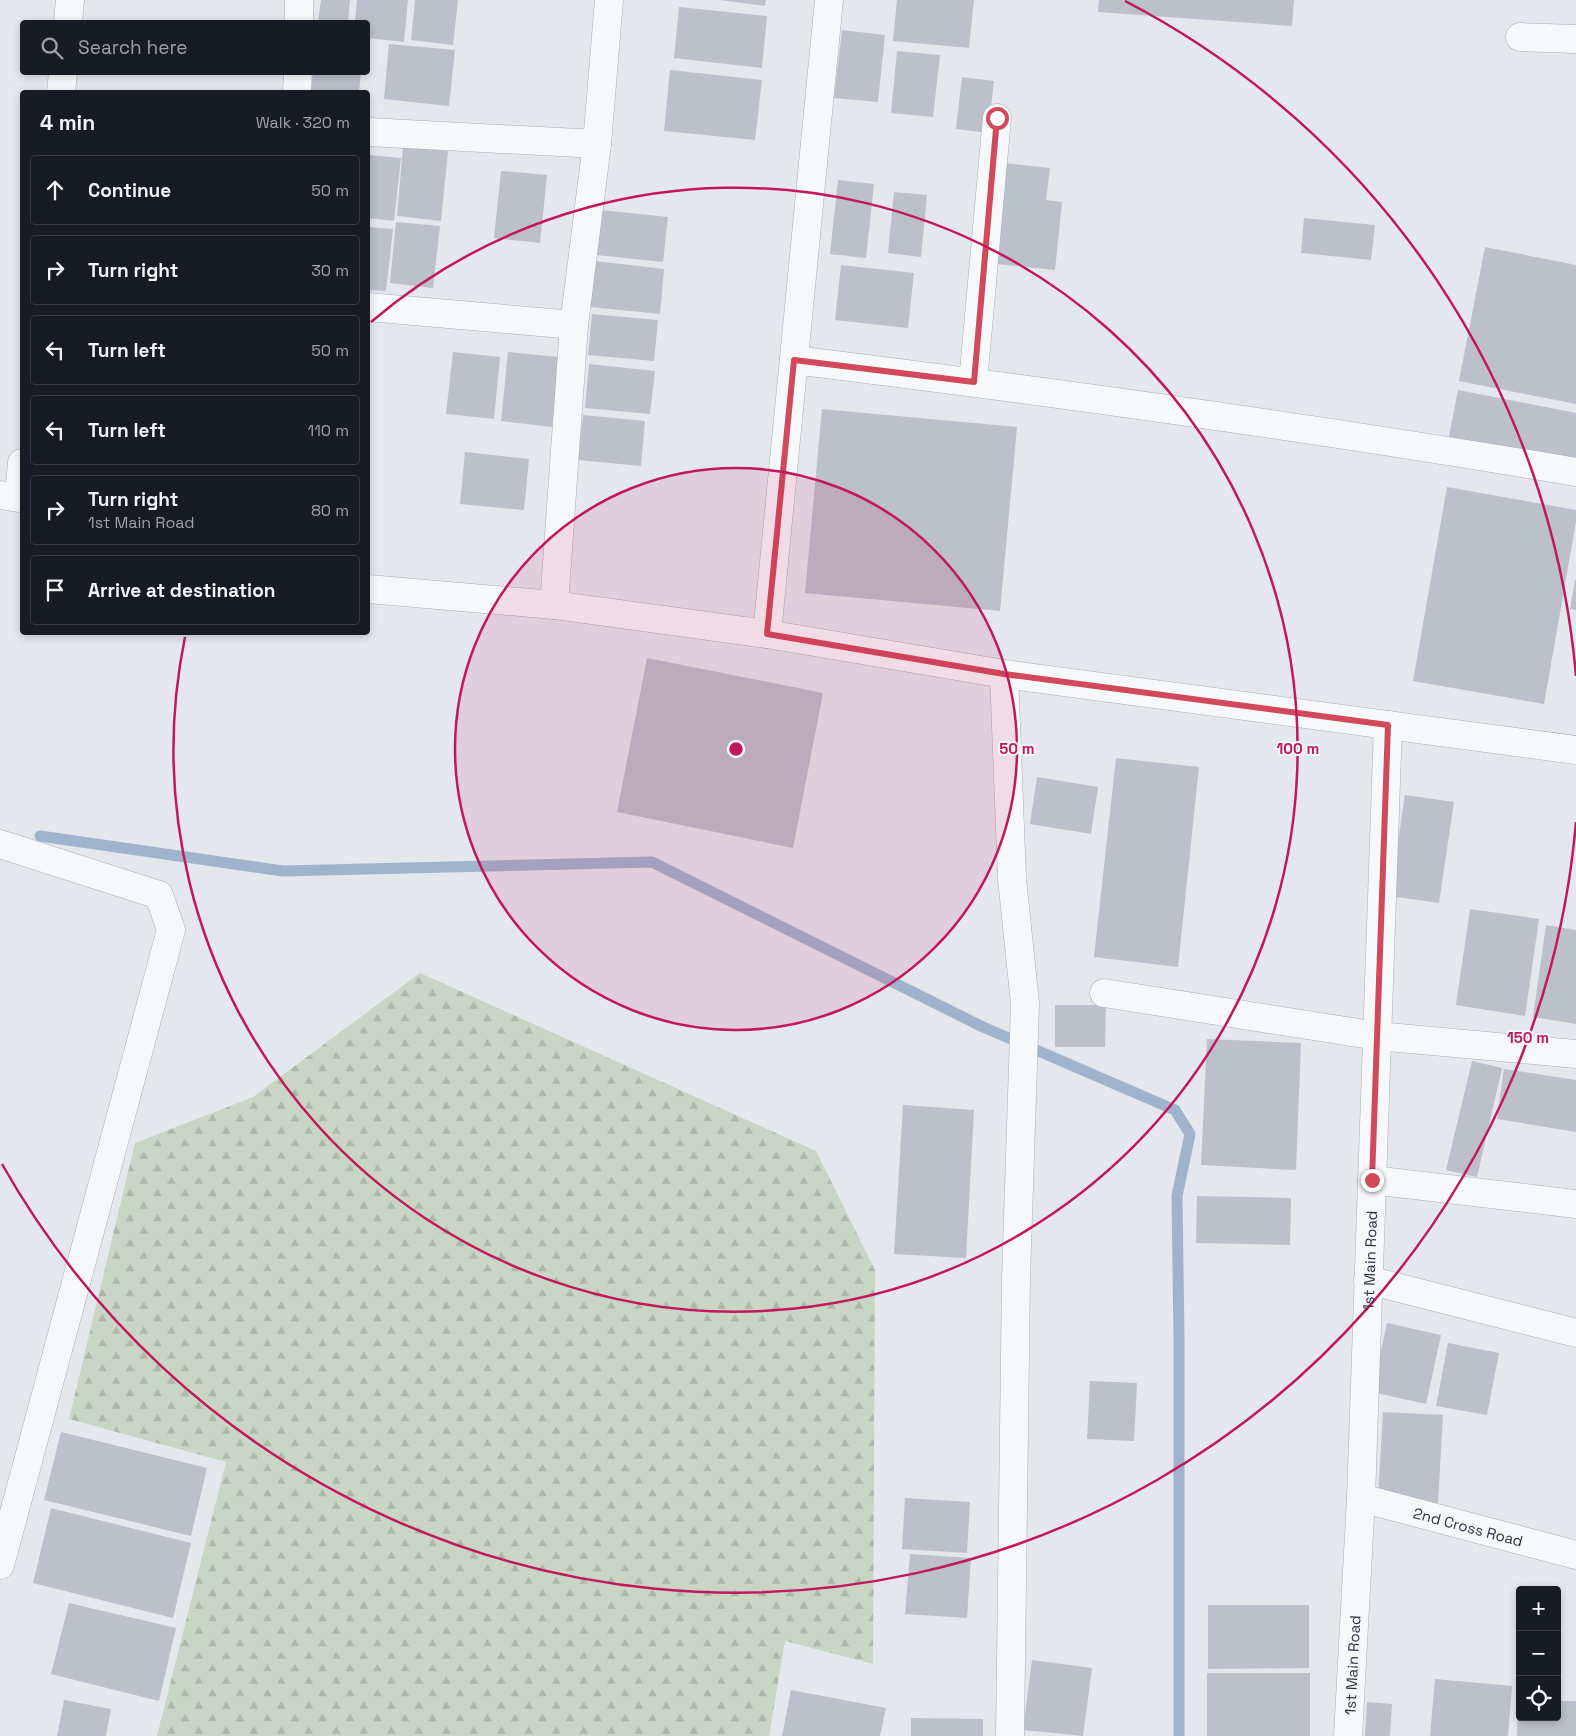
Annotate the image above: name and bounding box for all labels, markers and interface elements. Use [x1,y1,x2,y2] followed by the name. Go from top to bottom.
[20,20,370,75] search box
[38,34,66,62] icon: search
[78,35,188,60] text: Search here
[986,107,1009,130] route start
[40,109,95,136] text: 4 min
[256,112,350,133] text: Walk · 320 m
[41,176,69,204] icon: ahead
[88,178,171,203] text: Continue
[311,180,349,201] text: 50 m
[41,256,69,284] icon: right
[88,258,178,283] text: Turn right
[311,260,349,281] text: 30 m
[41,336,69,364] icon: left
[88,338,166,363] text: Turn left
[311,340,349,361] text: 50 m
[41,416,69,444] icon: left
[88,418,166,443] text: Turn left
[307,420,349,441] text: 110 m
[88,487,178,512] text: Turn right
[41,496,69,524] icon: right
[311,500,349,521] text: 80 m
[88,512,195,533] text: 1st Main Road
[41,576,69,604] icon: arrive
[88,578,276,603] text: Arrive at destination
[999,739,1035,758] text: 50 m
[1277,739,1319,758] text: 100 m
[727,740,745,758] centre of rings
[1507,1028,1549,1047] text: 150 m
[1361,1169,1384,1192] route end
[1358,1210,1381,1311] street label: 1st Main Road
[1411,1503,1525,1550] street label: 2nd Cross Road
[1516,1586,1561,1721] map controls
[1516,1586,1561,1631] button: +
[1340,1615,1364,1716] street label: 1st Main Road
[1516,1631,1561,1676] button: −
[1516,1676,1561,1721] button: locate

